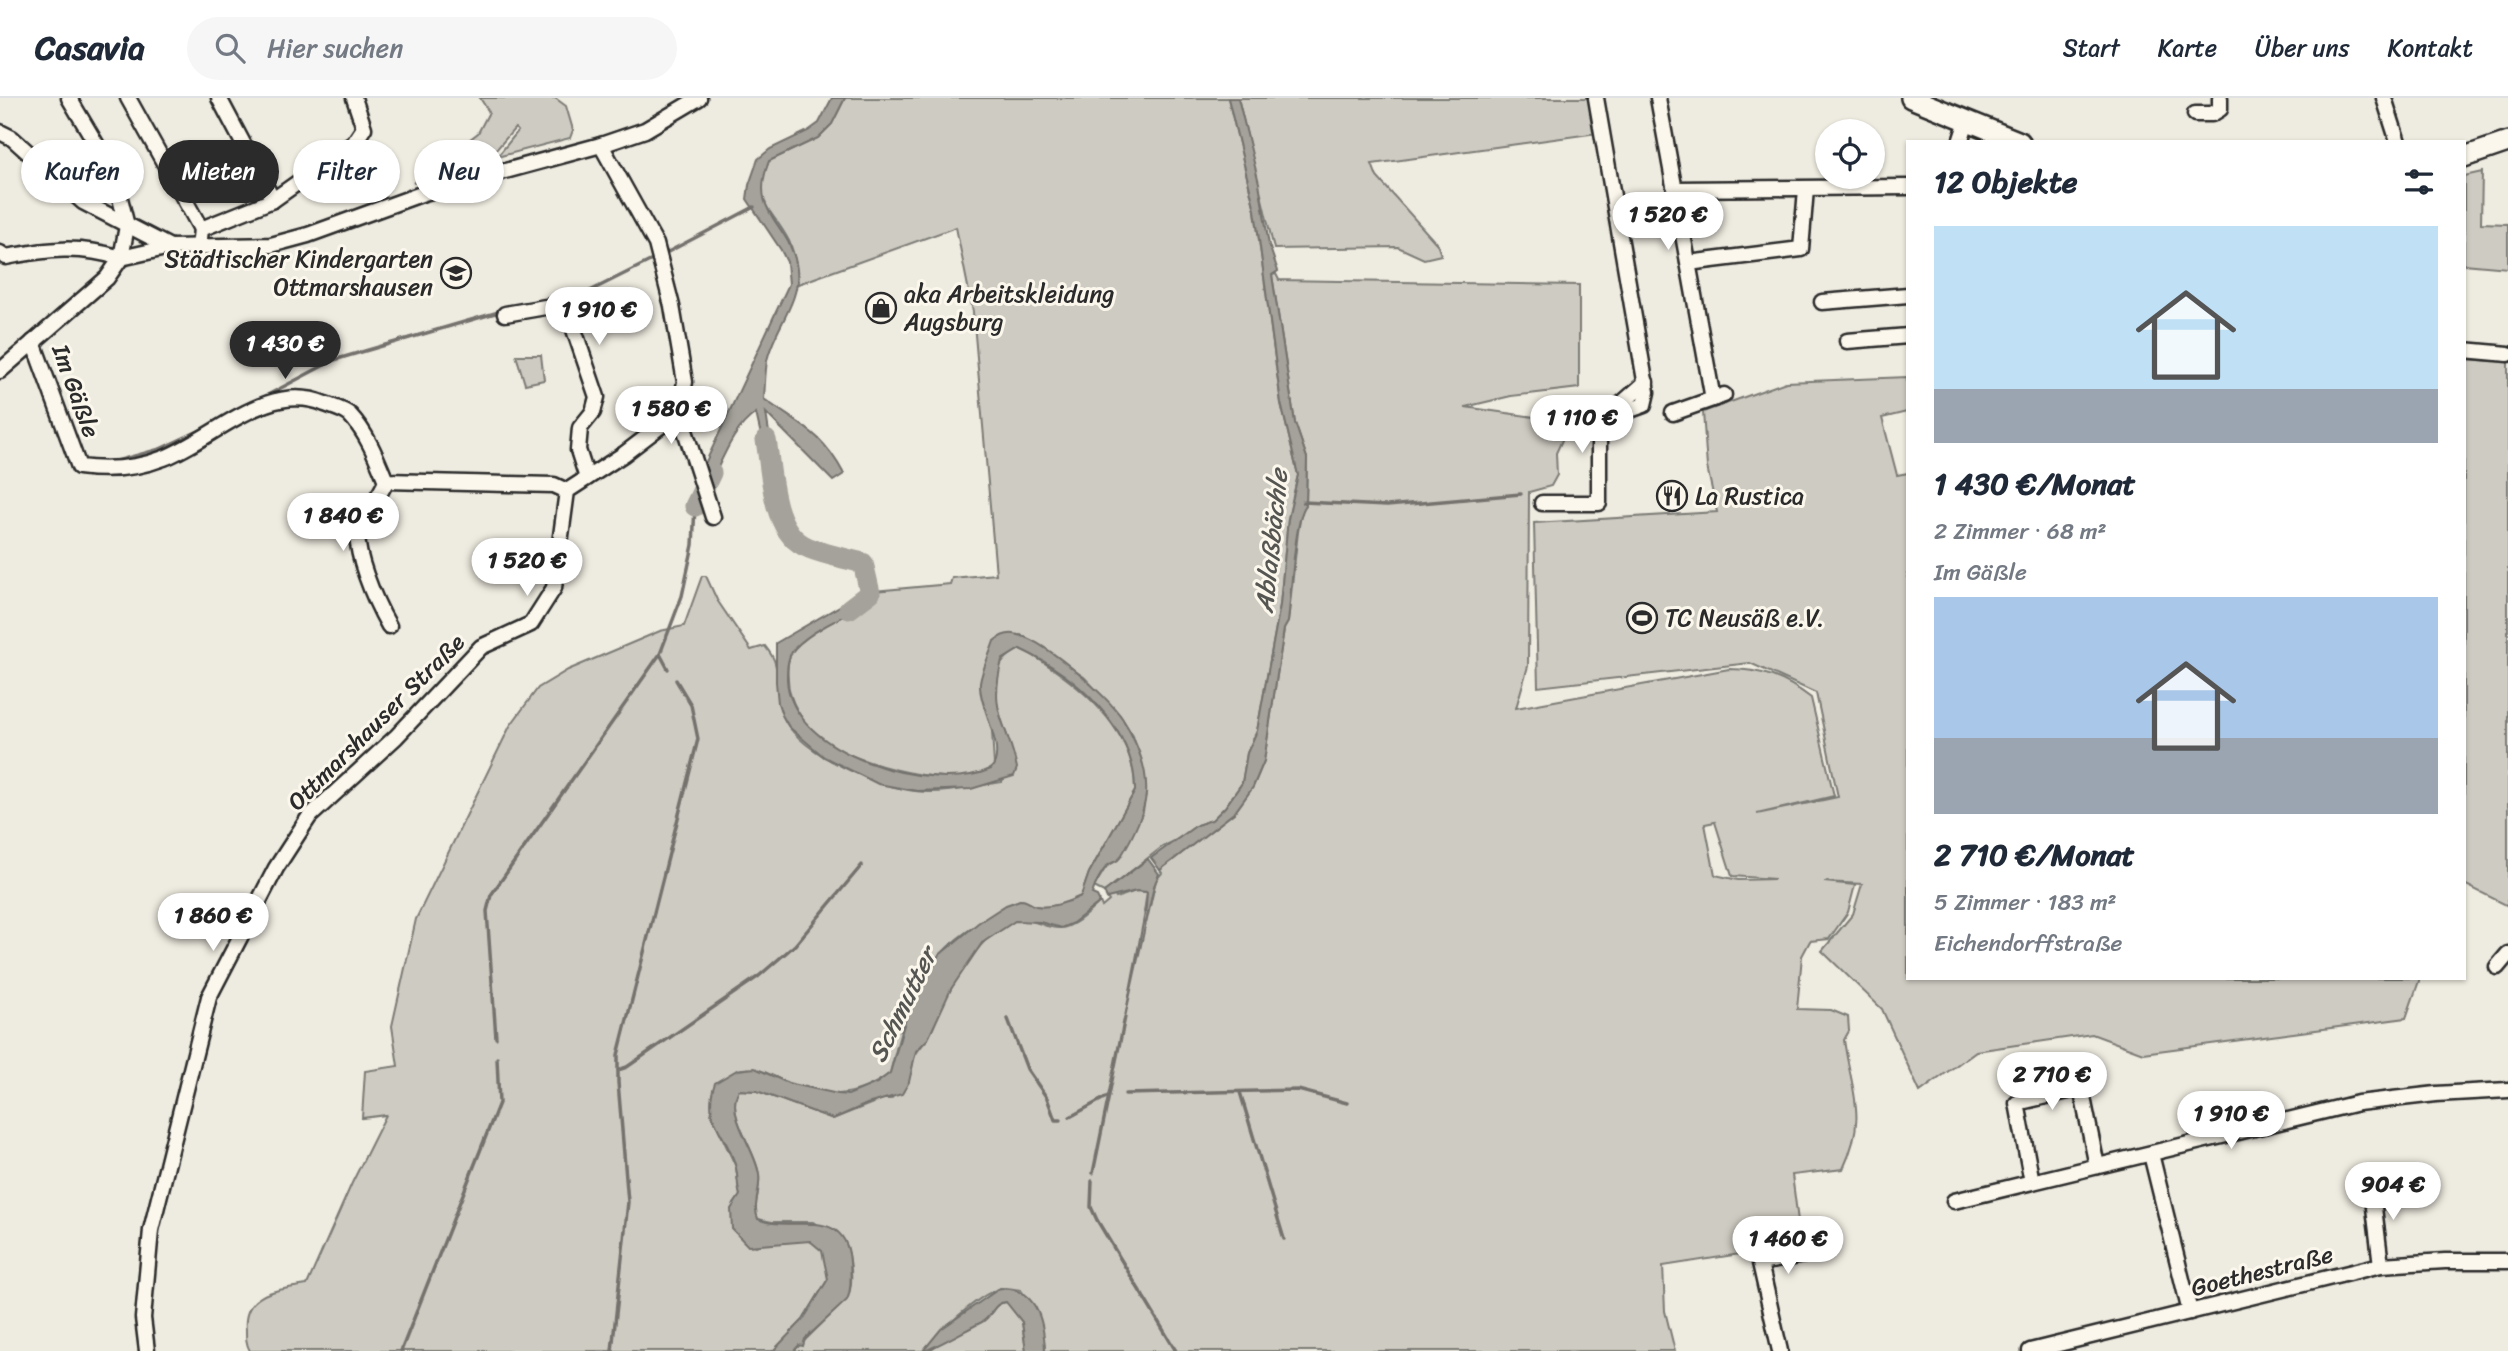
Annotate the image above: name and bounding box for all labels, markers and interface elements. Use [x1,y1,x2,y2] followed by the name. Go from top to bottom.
[187,17,677,80] search box
[35,19,145,77] text: Casavia
[267,25,403,71] text: Hier suchen
[2063,27,2120,69] text: Start
[2158,27,2217,69] text: Karte
[2255,27,2350,69] text: Über uns
[2388,27,2473,69] text: Kontakt
[211,29,249,67] icon: search
[1815,119,1885,189] map controls
[1815,119,1885,189] button: locate
[21,140,144,203] chip: Kaufen
[158,140,279,203] chip: Mieten
[293,140,400,203] chip: Filter
[414,140,504,203] chip: Neu
[1934,155,2078,209] text: 12 Objekte
[2400,163,2438,201] icon: filters
[1603,192,1733,252] pin: 1 520 €
[1629,194,1707,235] text: 1 520 €
[164,238,433,308] place label: Städtischer Kindergarten Ottmarshausen
[439,256,473,290] school or university icon: Städtischer Kindergarten Ottmarshausen
[2123,272,2249,398] icon: home
[903,273,1114,343] place label: aka Arbeitskleidung Augsburg
[534,288,664,347] pin: 1 910 €
[561,289,637,330] text: 1 910 €
[864,291,898,325] shop icon: aka Arbeitskleidung Augsburg
[220,322,350,381] pin: 1 430 €
[246,323,324,364] text: 1 430 €
[39,337,112,444] street label: Im Gäßle
[606,386,736,446] pin: 1 580 €
[631,388,711,429] text: 1 580 €
[1517,396,1647,455] pin: 1 110 €
[1546,397,1618,438] text: 1 110 €
[1934,457,2136,511] text: 1 430 €/Monat
[1240,464,1302,616] water label: Ablaßbächle
[1695,475,1804,517] place label: La Rustica
[1655,479,1689,513] restaurant icon: La Rustica
[278,494,408,553] pin: 1 840 €
[303,495,383,536] text: 1 840 €
[1934,511,2106,552] text: 2 Zimmer · 68 m²
[462,538,592,598] pin: 1 520 €
[488,540,566,581] text: 1 520 €
[1934,552,2027,593] text: Im Gäßle
[1665,597,1824,639] place label: TC Neusäß e.V.
[1625,601,1659,635] sports icon: TC Neusäß e.V.
[277,623,475,821] street label: Ottmarshauser Straße
[2123,643,2249,769] icon: home
[1934,828,2135,882] text: 2 710 €/Monat
[1934,882,2117,923] text: 5 Zimmer · 183 m²
[148,894,278,953] pin: 1 860 €
[174,895,252,936] text: 1 860 €
[1934,923,2122,964] text: Eichendorffstraße
[855,936,951,1070] water label: Schmutter
[1987,1052,2117,1112] pin: 2 710 €
[2013,1054,2091,1095] text: 2 710 €
[2166,1091,2296,1151] pin: 1 910 €
[2193,1093,2269,1134] text: 1 910 €
[2344,1162,2442,1222] pin: 904 €
[2361,1164,2425,1205] text: 904 €
[1723,1216,1853,1276] pin: 1 460 €
[1748,1218,1828,1259] text: 1 460 €
[2186,1233,2338,1309] street label: Goethestraße

